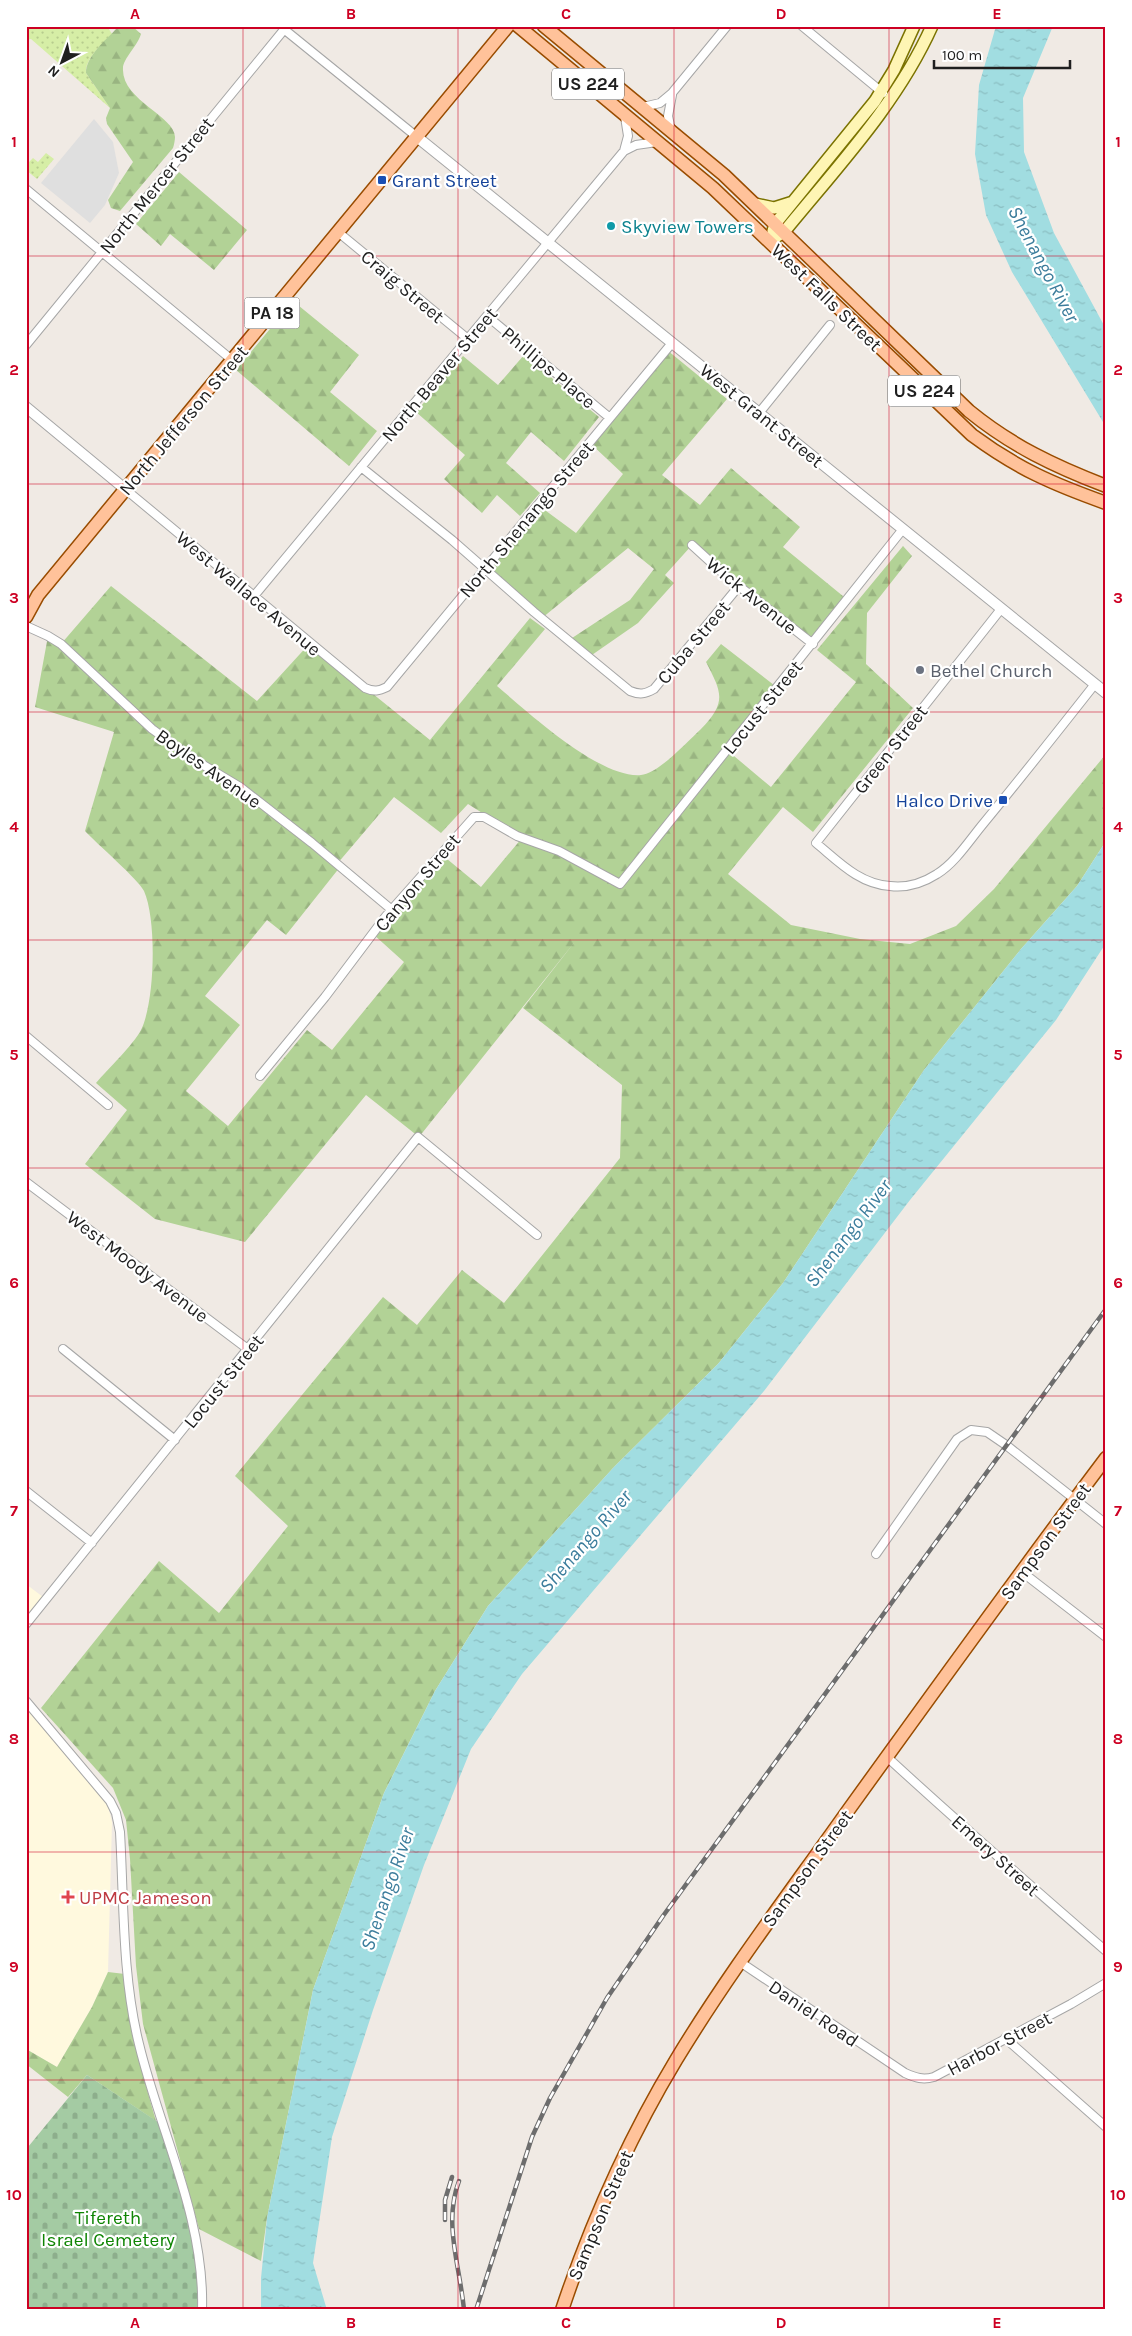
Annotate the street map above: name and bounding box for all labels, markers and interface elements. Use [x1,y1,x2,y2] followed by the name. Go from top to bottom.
[130,4,140,23] text: A
[346,4,356,23] text: B
[561,4,571,23] text: C
[776,4,787,23] text: D
[992,4,1002,23] text: E
[38,38,88,88] north arrow
[934,38,1071,70] scale bar
[942,46,982,64] text: 100 m
[44,62,63,81] text: N
[552,68,624,100] road number: US 224
[95,113,219,258] street label: North Mercer Street
[11,132,17,151] text: 1
[1115,132,1121,151] text: 1
[392,170,497,192] place label: Grant Street
[376,174,388,186] marker: Grant Street
[1003,202,1084,327] water label: Shenango River
[621,216,754,238] place label: Skyview Towers
[605,220,617,232] marker: Skyview Towers
[767,239,886,356] street label: West Falls Street
[356,246,449,328] street label: Craig Street
[244,298,300,328] road number: PA 18
[377,303,502,446] street label: North Beaver Street
[497,322,600,413] street label: Phillips Place
[115,341,253,500] street label: North Jefferson Street
[695,359,828,472] street label: West Grant Street
[9,360,19,379] text: 2
[1113,360,1123,379] text: 2
[888,376,960,406] road number: US 224
[455,437,599,602] street label: North Shenango Street
[171,527,325,661] street label: West Wallace Avenue
[702,553,801,639] street label: Wick Avenue
[9,588,19,607] text: 3
[1113,588,1123,607] text: 3
[653,597,735,689] street label: Cuba Street
[718,656,807,759] street label: Locust Street
[930,660,1053,682] place label: Bethel Church
[914,664,926,676] marker: Bethel Church
[849,701,932,798] street label: Green Street
[152,724,265,813] street label: Boyles Avenue
[895,790,993,812] place label: Halco Drive
[997,794,1009,806] marker: Halco Drive
[9,817,19,836] text: 4
[1113,817,1123,836] text: 4
[370,829,465,936] street label: Canyon Street
[9,1045,19,1064] text: 5
[1113,1045,1123,1064] text: 5
[800,1174,897,1292] water label: Shenango River
[62,1206,213,1327] street label: West Moody Avenue
[9,1273,19,1292] text: 6
[1113,1273,1123,1292] text: 6
[179,1330,268,1433] street label: Locust Street
[996,1479,1096,1604] street label: Sampson Street
[534,1484,637,1597] water label: Shenango River
[10,1501,18,1520] text: 7
[1114,1501,1122,1520] text: 7
[9,1729,19,1748] text: 8
[1113,1729,1123,1748] text: 8
[758,1806,858,1931] street label: Sampson Street
[947,1811,1044,1901] street label: Emery Street
[356,1824,420,1954] water label: Shenango River
[79,1887,212,1909] place label: UPMC Jameson
[61,1890,75,1904] marker: UPMC Jameson
[9,1957,19,1976] text: 9
[1113,1957,1123,1976] text: 9
[764,1976,862,2052] street label: Daniel Road
[943,2007,1055,2081] street label: Harbor Street
[564,2147,638,2284] street label: Sampson Street
[6,2185,22,2204] text: 10
[1110,2185,1126,2204] text: 10
[41,2207,175,2251] park label: Tifereth Israel Cemetery
[130,2313,140,2332] text: A
[346,2313,356,2332] text: B
[561,2313,571,2332] text: C
[776,2313,787,2332] text: D
[992,2313,1002,2332] text: E

